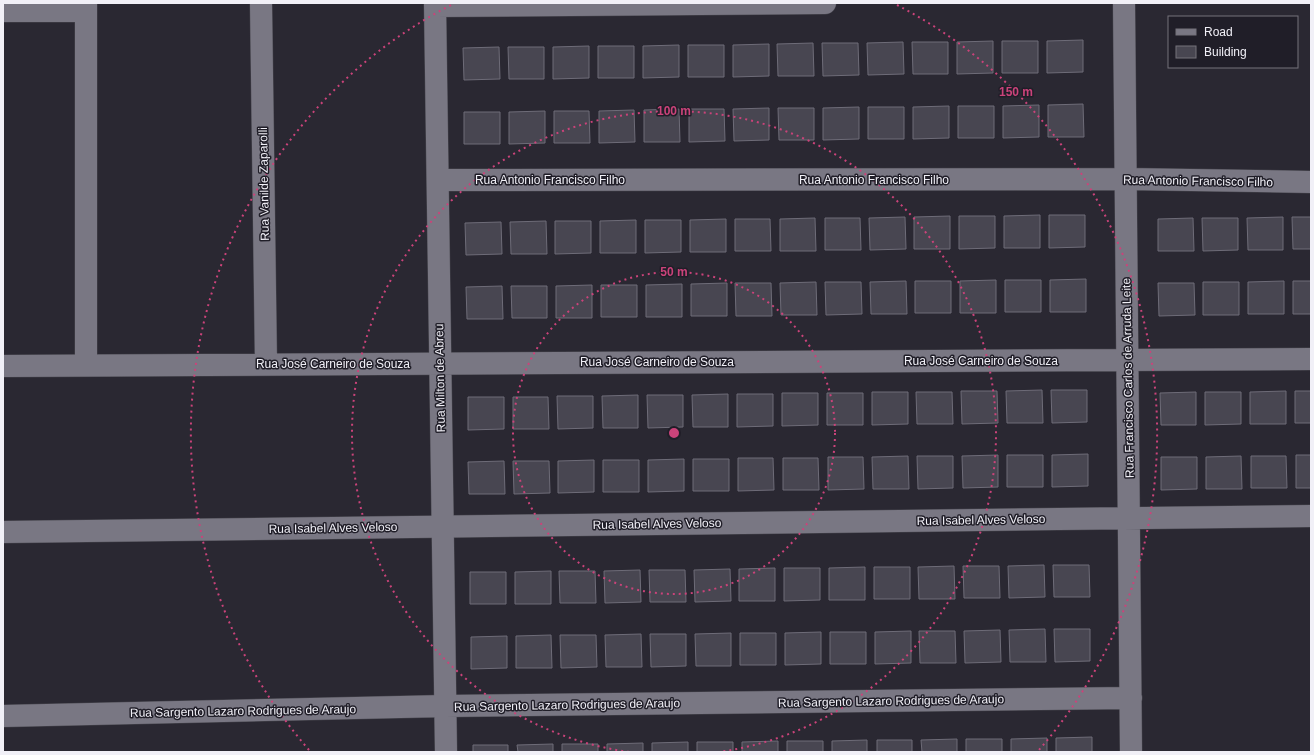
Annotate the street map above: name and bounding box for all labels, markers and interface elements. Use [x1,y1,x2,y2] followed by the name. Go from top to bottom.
[1168,16,1298,68] legend
[1204,25,1233,39] text: Road
[1204,45,1247,59] text: Building
[999,85,1033,99] text: 150 m
[657,104,691,118] text: 100 m
[256,127,272,241] street label: Rua Vanilde Zaparolli
[475,173,625,187] street label: Rua Antonio Francisco Filho
[799,173,949,187] street label: Rua Antonio Francisco Filho
[1123,173,1273,189] street label: Rua Antonio Francisco Filho
[660,265,688,279] text: 50 m
[1119,278,1137,478] street label: Rua Francisco Carlos de Arruda Leite
[432,324,448,432] street label: Rua Milton de Abreu
[904,354,1058,368] street label: Rua José Carneiro de Souza
[580,355,734,369] street label: Rua José Carneiro de Souza
[256,357,410,371] street label: Rua José Carneiro de Souza
[667,426,681,440] centre of rings
[917,512,1046,528] street label: Rua Isabel Alves Veloso
[593,516,722,532] street label: Rua Isabel Alves Veloso
[269,520,398,536] street label: Rua Isabel Alves Veloso
[778,692,1005,710] street label: Rua Sargento Lazaro Rodrigues de Araujo
[454,696,681,714] street label: Rua Sargento Lazaro Rodrigues de Araujo
[130,702,357,720] street label: Rua Sargento Lazaro Rodrigues de Araujo

